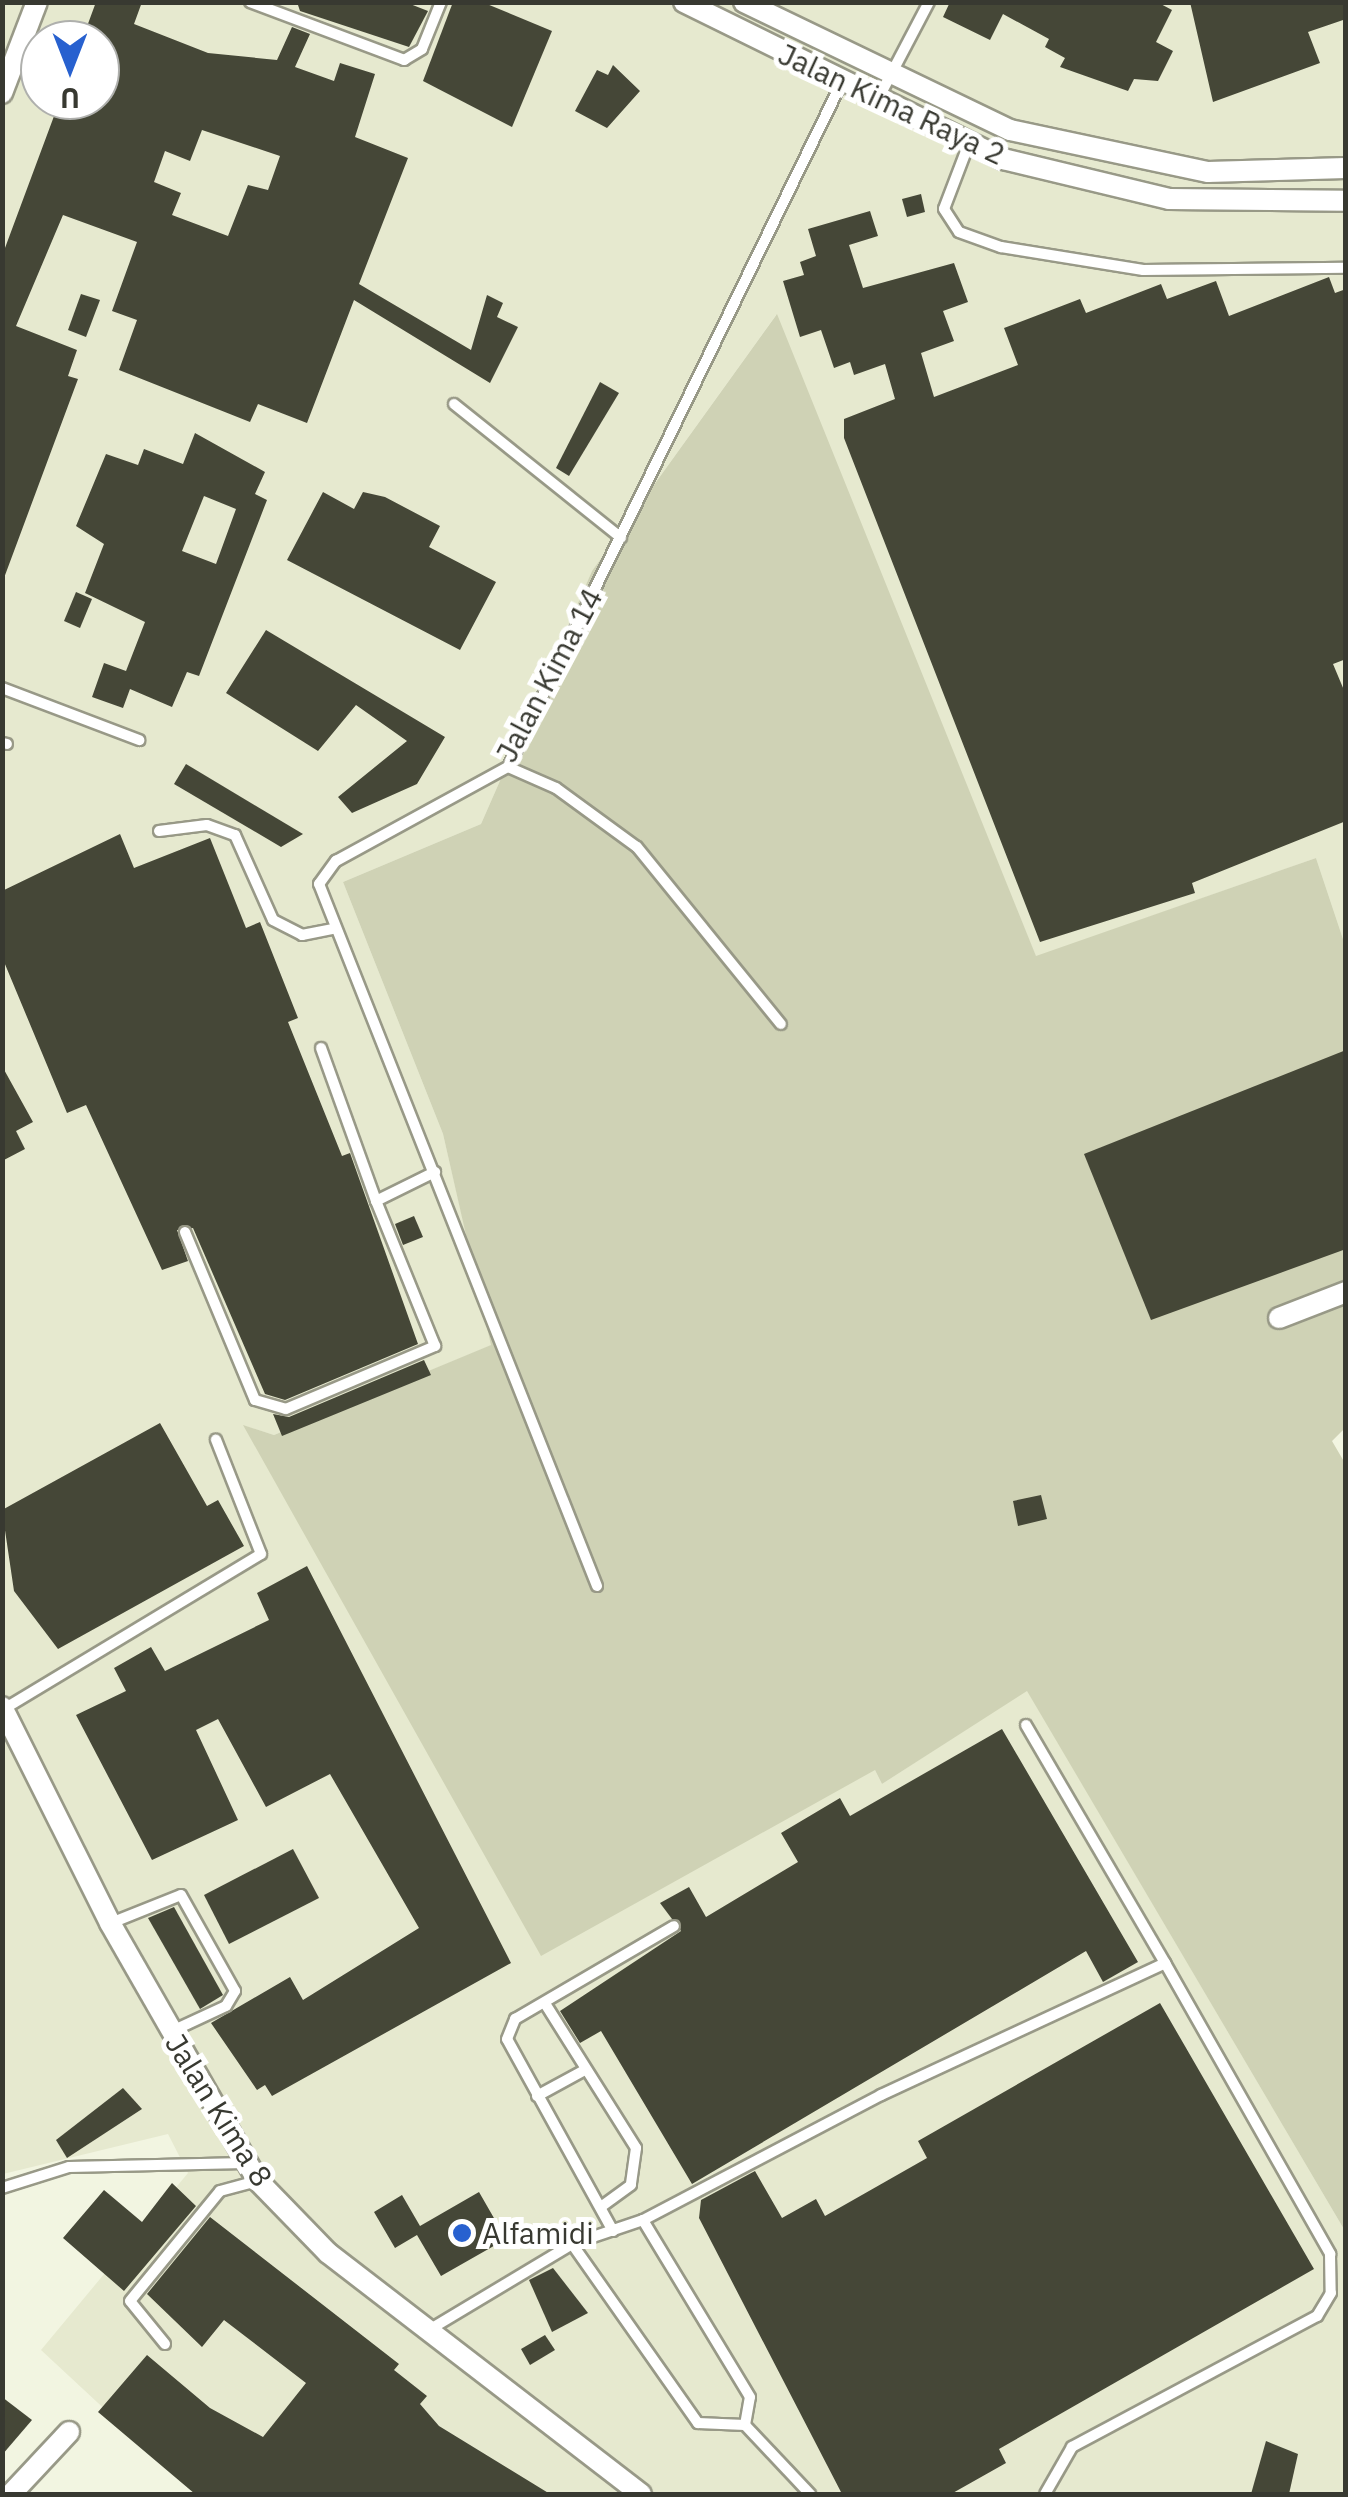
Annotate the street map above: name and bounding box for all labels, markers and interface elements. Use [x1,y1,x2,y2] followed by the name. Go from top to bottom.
[20,20,120,120] north arrow
[773,36,1011,172] street label: Jalan Kima Raya 2
[60,80,80,117] text: U
[488,582,610,768] street label: Jalan Kima 14
[158,2027,280,2193] street label: Jalan Kima 8
[482,2215,594,2251] place label: Alfamidi
[451,2222,473,2244] marker: Alfamidi

